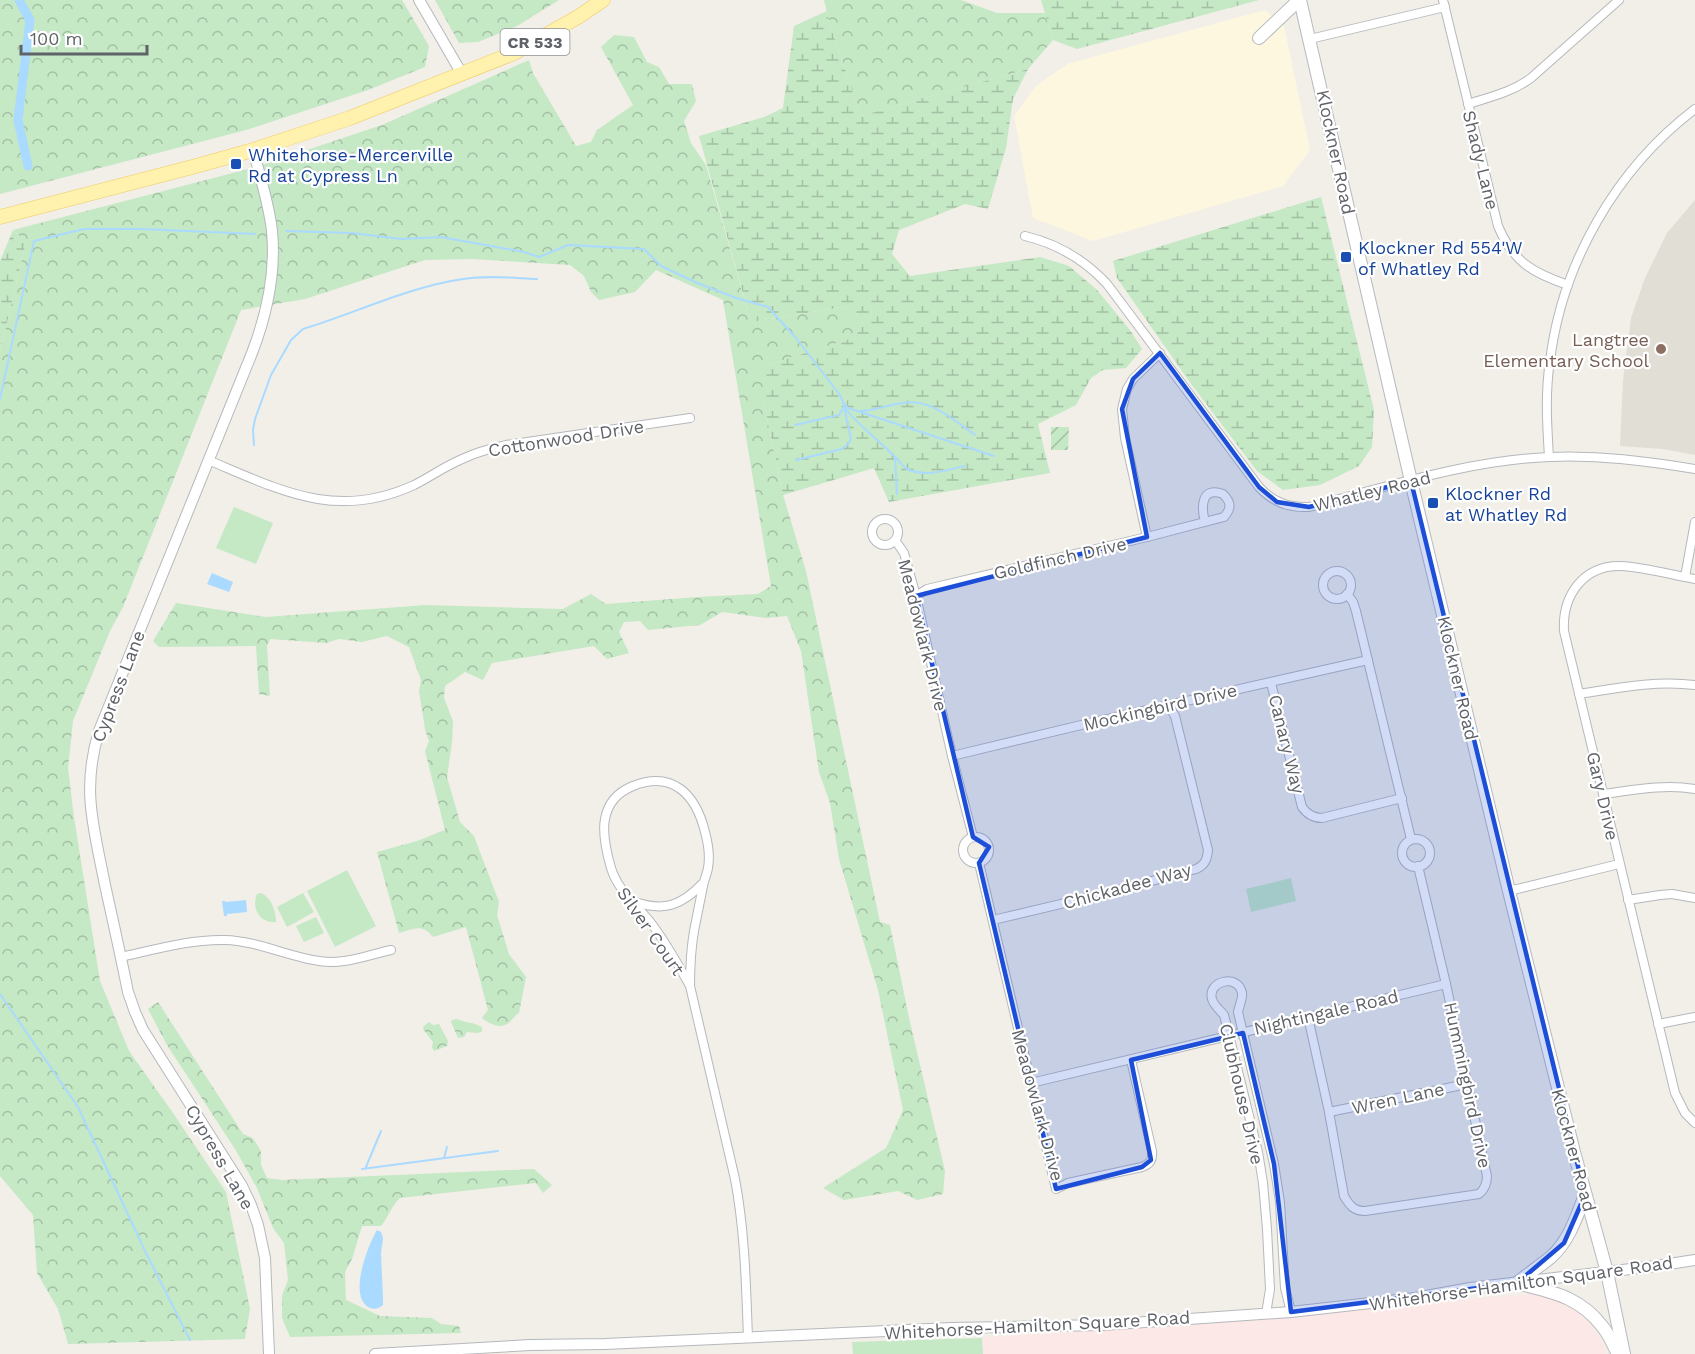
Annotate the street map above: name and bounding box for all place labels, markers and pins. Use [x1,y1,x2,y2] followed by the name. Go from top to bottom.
[248,144,453,186] place label: Whitehorse-Mercerville Rd at Cypress Ln
[229,157,243,171] marker: Whitehorse-Mercerville Rd at Cypress Ln
[1358,237,1523,279] place label: Klockner Rd 554'W of Whatley Rd
[1339,250,1353,264] marker: Klockner Rd 554'W of Whatley Rd
[1483,329,1649,371] place label: Langtree Elementary School
[1654,342,1668,356] marker: Langtree Elementary School
[1445,483,1567,525] place label: Klockner Rd at Whatley Rd
[1426,496,1440,510] marker: Klockner Rd at Whatley Rd

